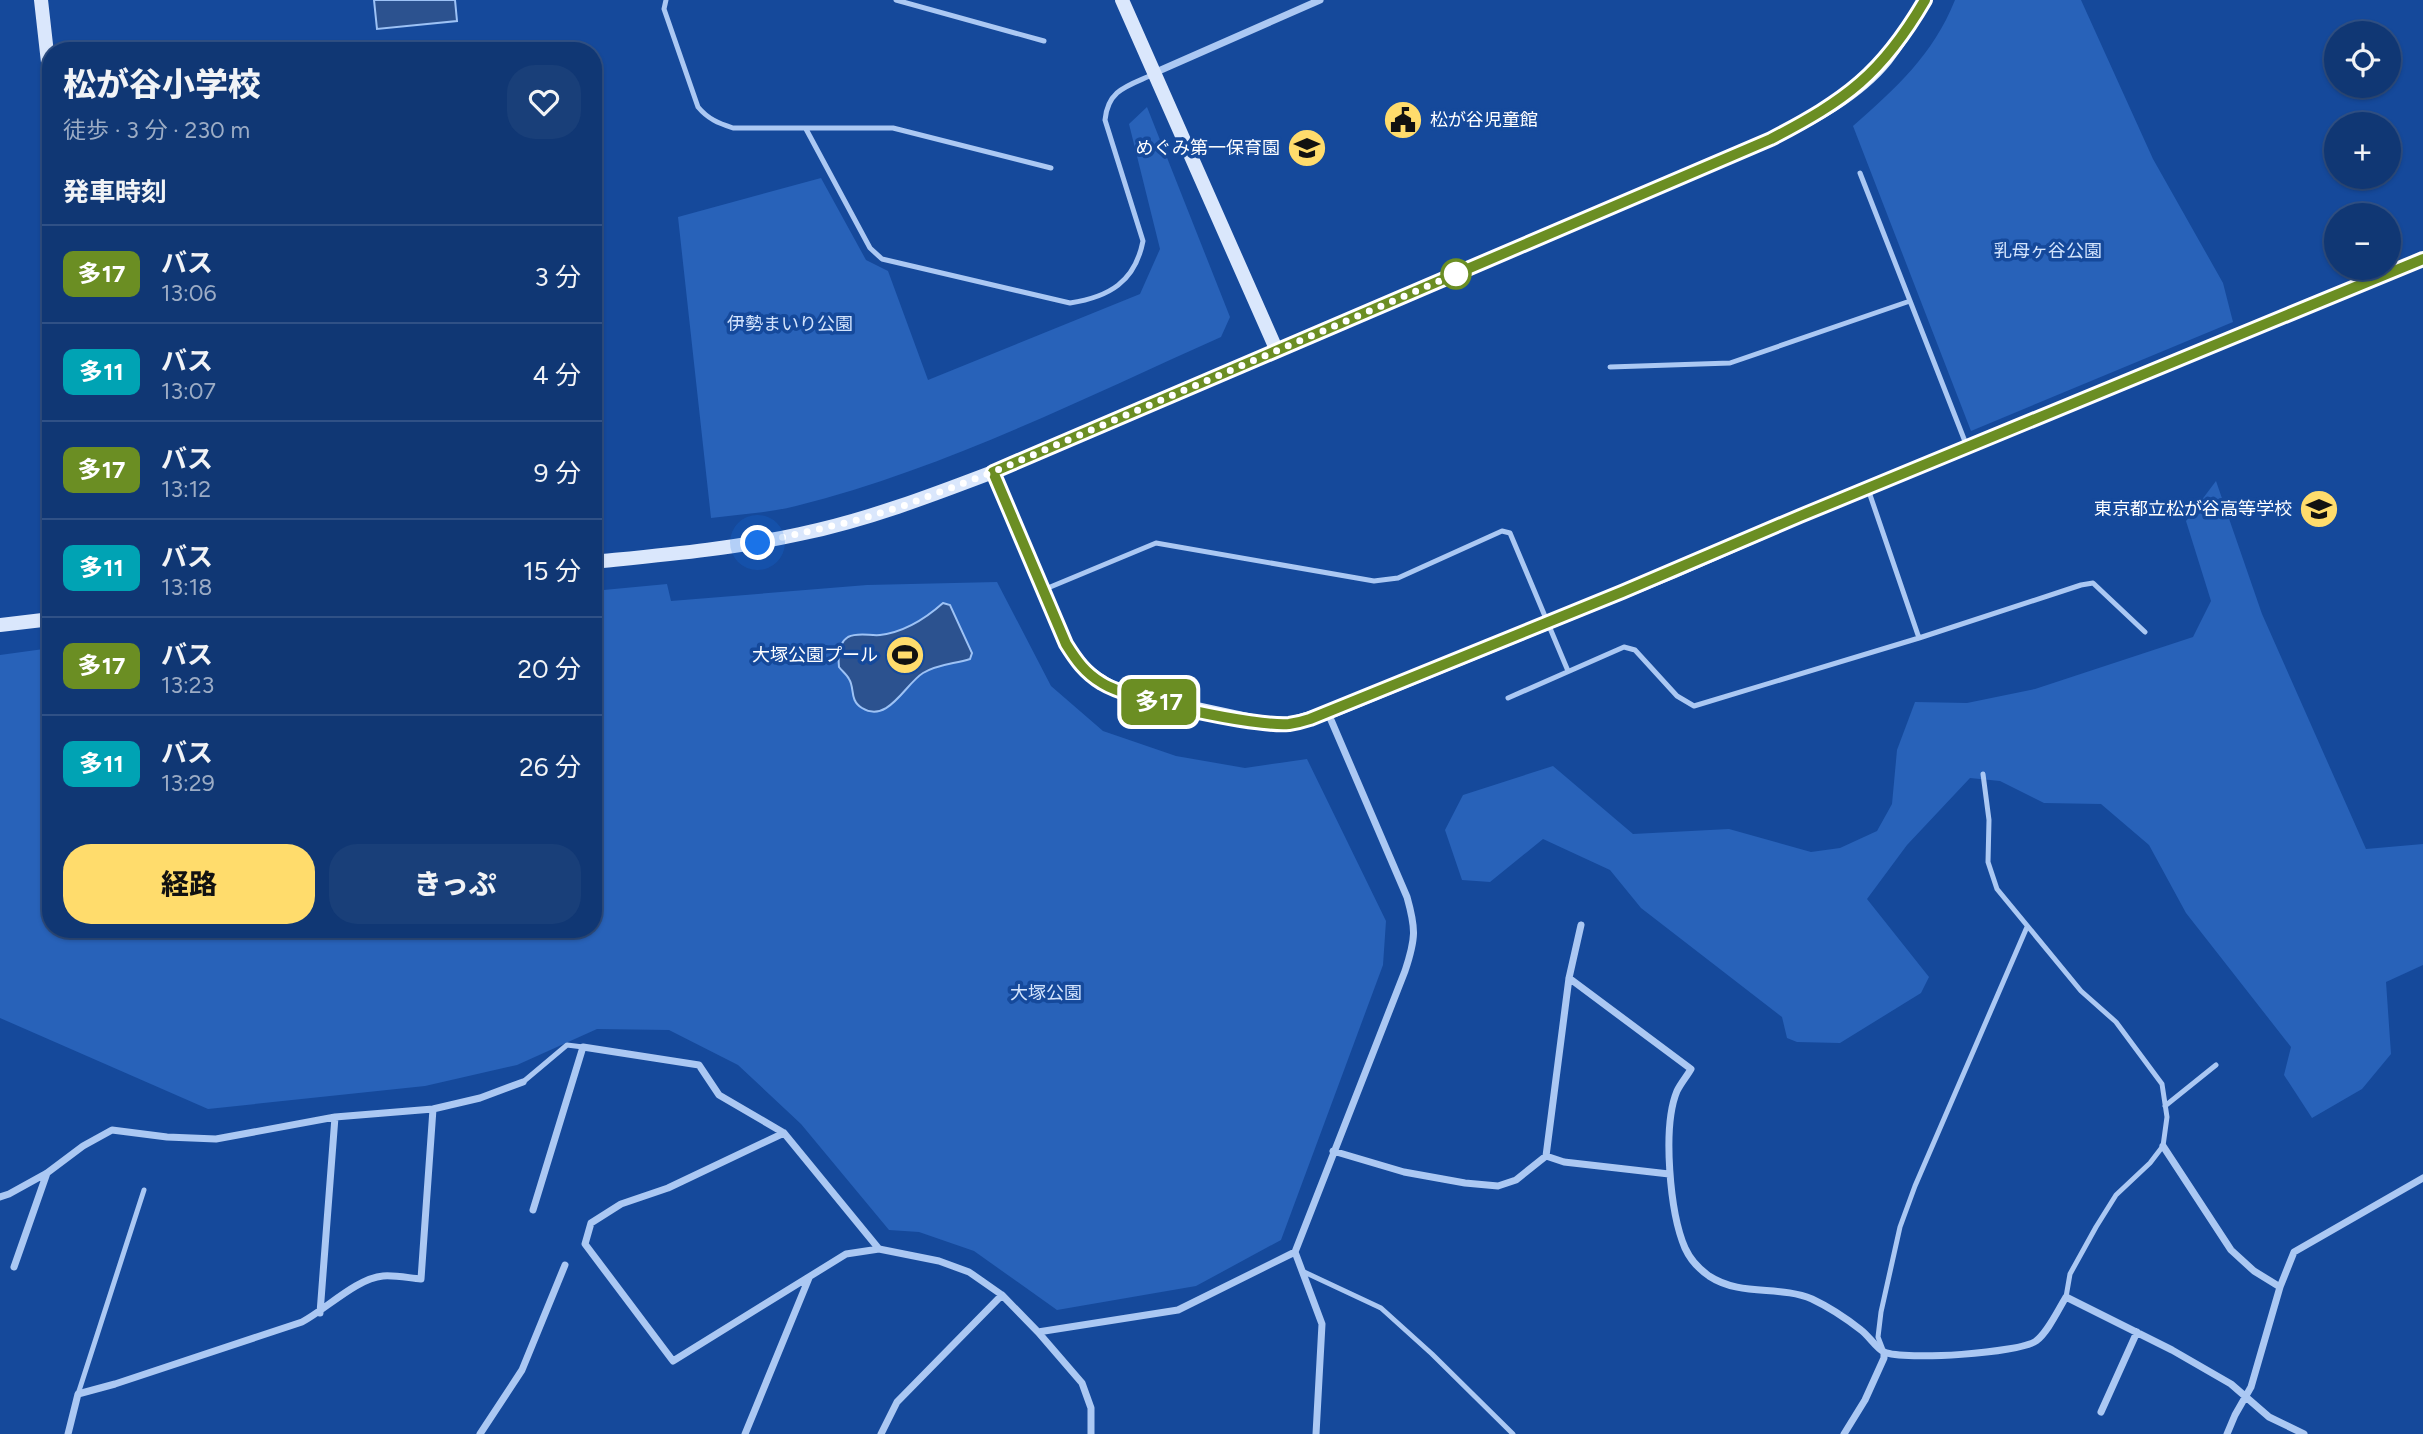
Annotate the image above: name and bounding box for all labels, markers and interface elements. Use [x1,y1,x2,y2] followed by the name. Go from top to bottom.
[2324,21,2401,280] map controls
[2324,21,2401,98] button: locate
[63,65,261,104] text: 松が谷小学校
[507,65,581,139] button: heart
[1382,99,1424,141] public building icon: 松が谷児童館
[1430,109,1538,131] place label: 松が谷児童館
[2324,112,2401,189] button: +
[63,116,250,144] text: 徒歩 · 3 分 · 230 m
[1286,127,1328,169] school or university icon: めぐみ第一保育園
[1135,137,1280,159] place label: めぐみ第一保育園
[63,176,167,208] text: 発車時刻
[2324,203,2401,280] button: −
[1994,240,2102,262] park label: 乳母ヶ谷公園
[161,247,213,279] text: バス
[78,259,125,288] text: 多17
[1441,259,1471,289] unlabelled marker
[534,261,581,293] text: 3 分
[161,279,217,307] text: 13:06
[727,313,853,335] park label: 伊勢まいり公園
[161,345,213,377] text: バス
[79,357,124,386] text: 多11
[532,359,581,391] text: 4 分
[161,377,216,405] text: 13:07
[161,443,213,475] text: バス
[78,455,125,484] text: 多17
[534,457,581,489] text: 9 分
[161,475,211,503] text: 13:12
[2298,488,2340,530] school or university icon: 東京都立松が谷高等学校
[2094,498,2292,520] place label: 東京都立松が谷高等学校
[740,525,775,560] your location
[161,541,213,573] text: バス
[79,553,124,582] text: 多11
[523,555,581,587] text: 15 分
[161,573,212,601] text: 13:18
[884,634,926,676] sports icon: 大塚公園プール
[161,639,213,671] text: バス
[752,644,878,666] place label: 大塚公園プール
[78,651,125,680] text: 多17
[517,653,581,685] text: 20 分
[161,671,214,699] text: 13:23
[1119,679,1199,725] line badge: 多17
[1135,687,1183,716] text: 多17
[161,737,213,769] text: バス
[79,749,124,778] text: 多11
[519,751,581,783] text: 26 分
[161,769,215,797] text: 13:29
[63,844,315,924] button: 経路
[329,844,581,924] button: きっぷ
[1010,982,1082,1004] park label: 大塚公園

